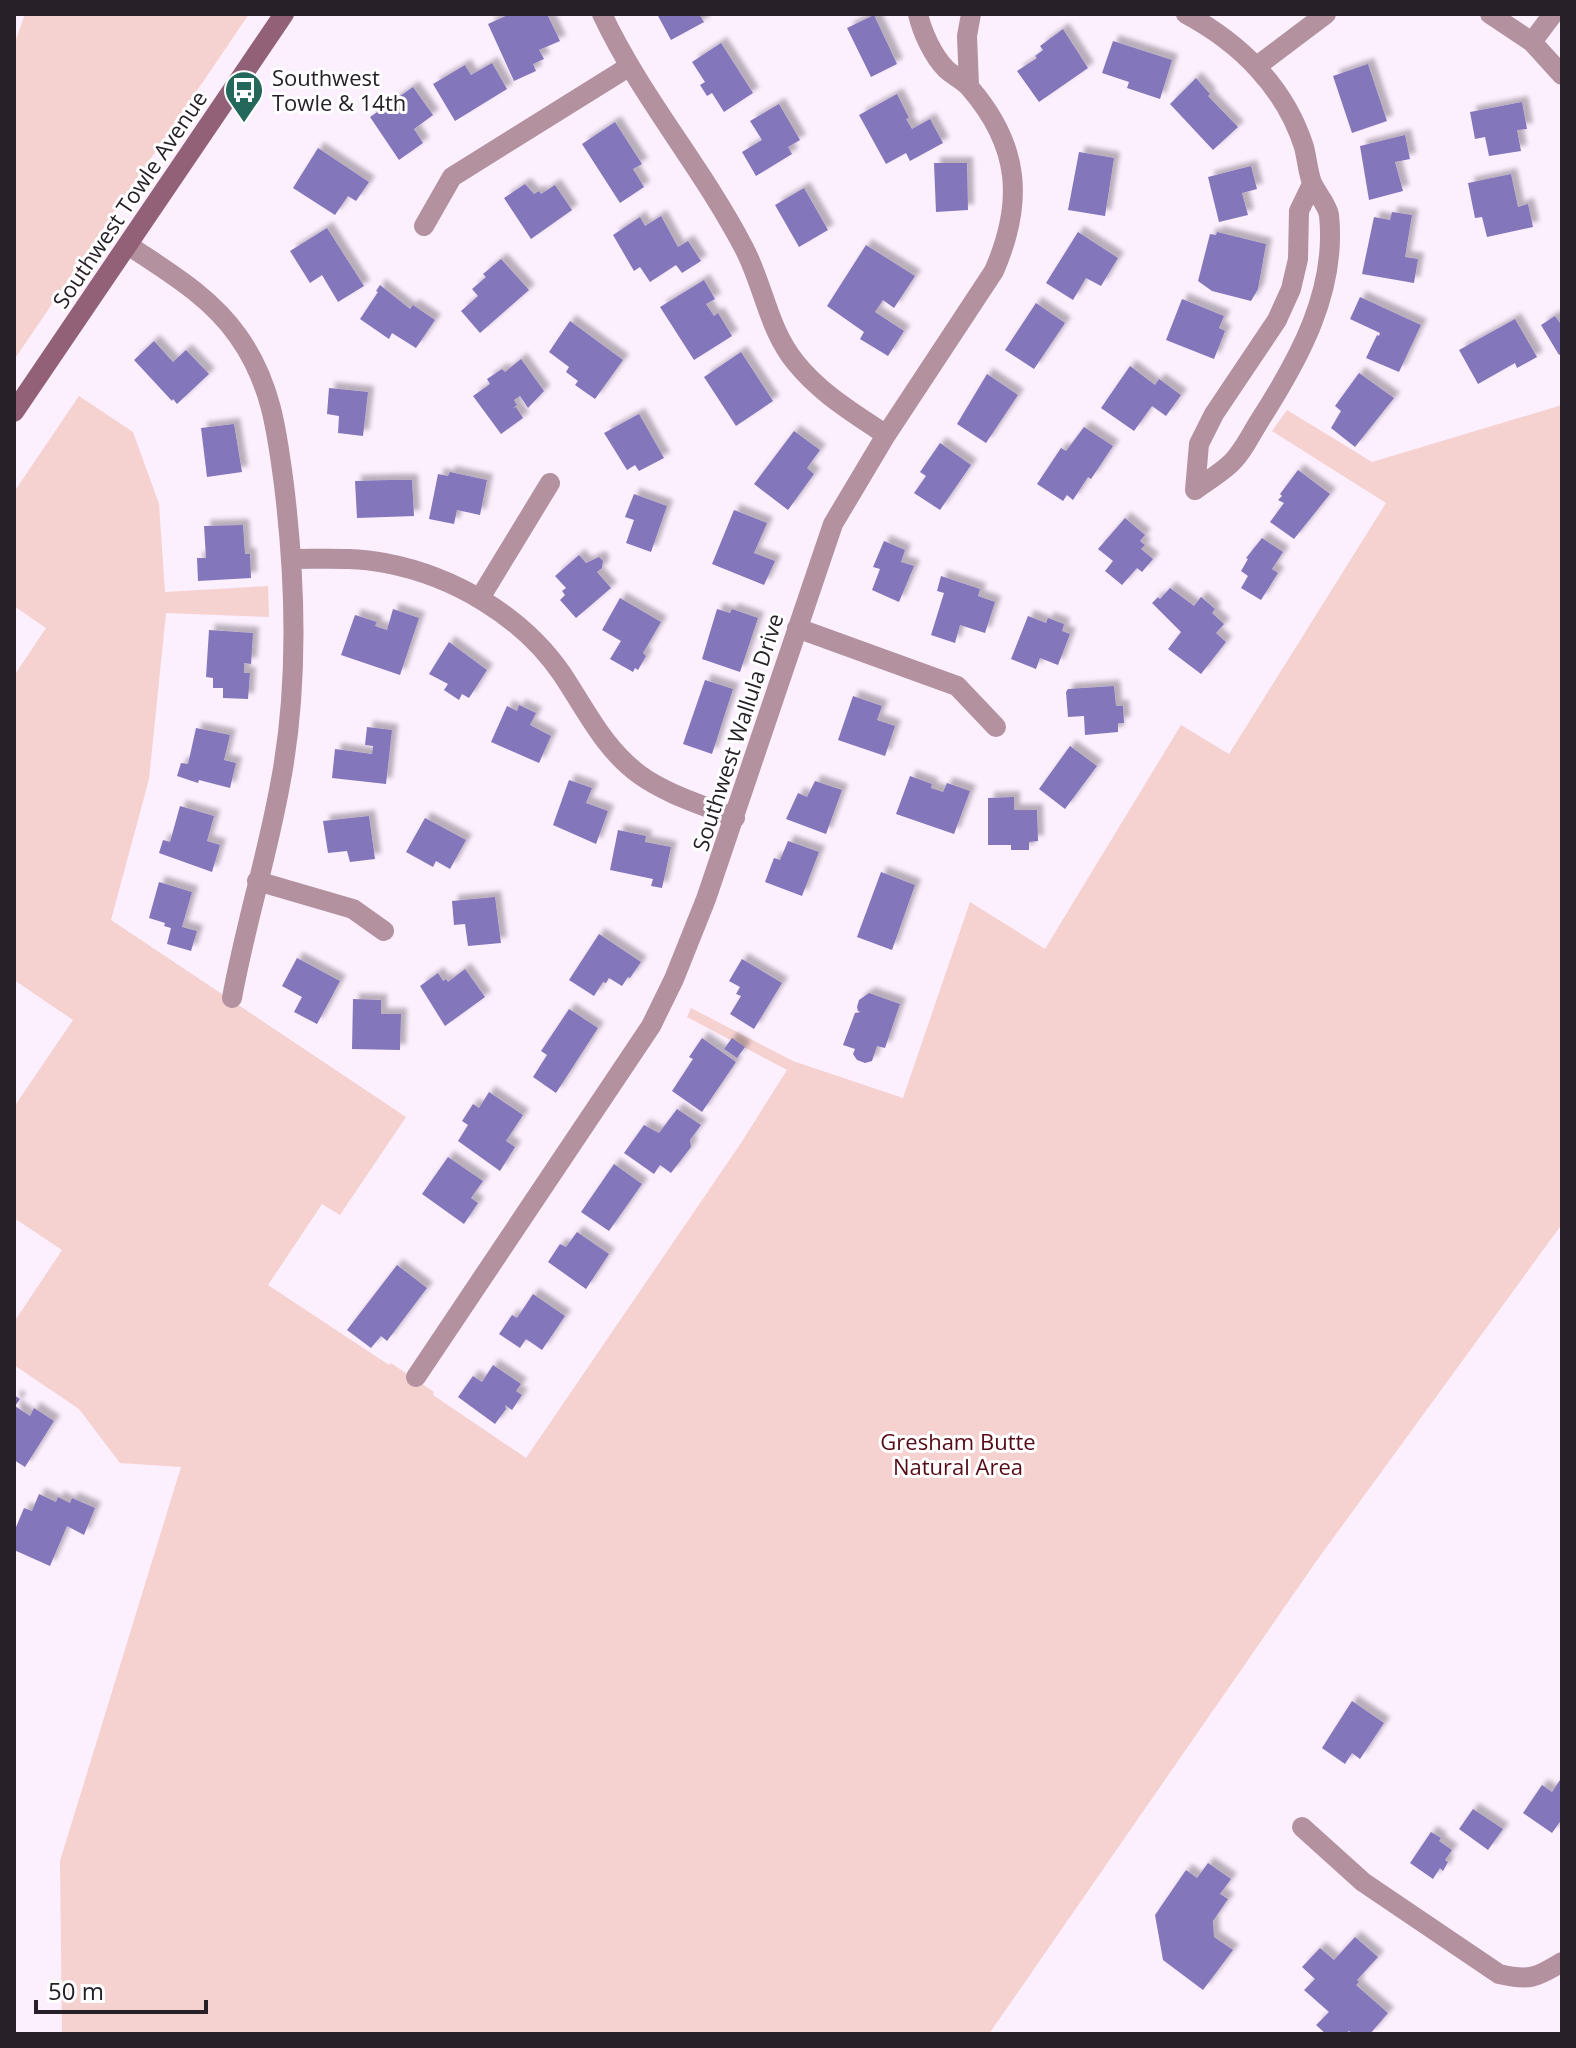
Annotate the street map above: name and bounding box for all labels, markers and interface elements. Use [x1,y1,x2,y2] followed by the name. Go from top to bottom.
[272,62,406,117] place label: Southwest Towle & 14th
[223,69,265,124] bus stop icon: Southwest Towle & 14th
[45,84,213,314] street label: Southwest Towle Avenue
[684,609,790,855] street label: Southwest Wallula Drive
[880,1426,1036,1481] park label: Gresham Butte Natural Area
[36,1964,206,2014] scale bar
[48,1974,104,2007] text: 50 m

